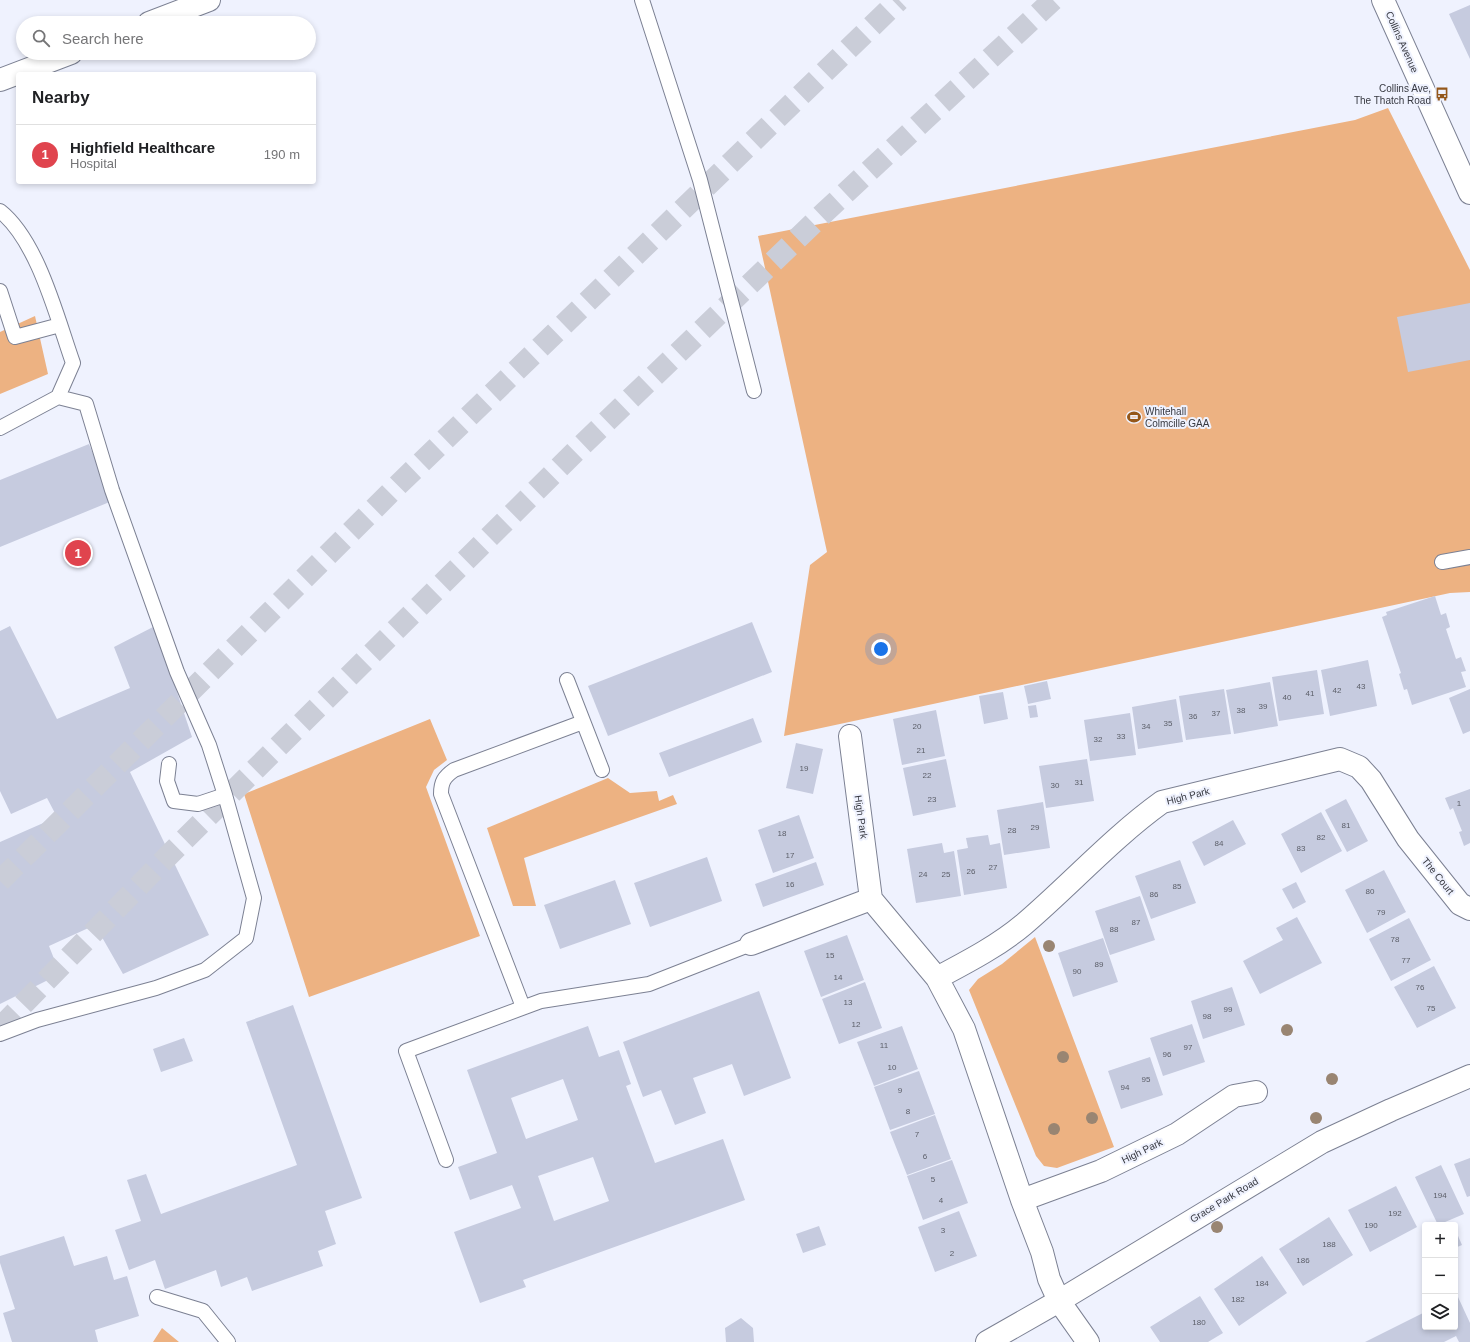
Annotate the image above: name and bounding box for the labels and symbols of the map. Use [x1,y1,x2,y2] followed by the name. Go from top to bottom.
[1384,10,1421,75] street label: Collins Avenue
[1354,83,1431,106] place label: Collins Ave, The Thatch Road
[1434,86,1450,102] bus stop icon: Collins Ave, The Thatch Road
[1145,406,1210,429] place label: Whitehall Colmcille GAA
[1126,409,1142,425] sports icon: Whitehall Colmcille GAA
[65,538,91,568] pin: 1
[871,639,891,659] your location
[1357,682,1366,691] house number: 43
[1333,686,1342,695] house number: 42
[1306,689,1315,698] house number: 41
[1283,693,1292,702] house number: 40
[1259,702,1268,711] house number: 39
[1237,706,1246,715] house number: 38
[1212,709,1221,718] house number: 37
[1189,712,1198,721] house number: 36
[1164,719,1173,728] house number: 35
[913,722,922,731] house number: 20
[1142,722,1151,731] house number: 34
[1117,732,1126,741] house number: 33
[1094,735,1103,744] house number: 32
[917,746,926,755] house number: 21
[800,764,809,773] house number: 19
[923,771,932,780] house number: 22
[1075,778,1084,787] house number: 31
[1051,781,1060,790] house number: 30
[1165,785,1212,807] street label: High Park
[852,794,870,840] street label: High Park
[928,795,937,804] house number: 23
[1457,799,1462,808] house number: 1
[1342,821,1351,830] house number: 81
[1031,823,1040,832] house number: 29
[1008,826,1017,835] house number: 28
[778,829,787,838] house number: 18
[1317,833,1326,842] house number: 82
[1215,839,1224,848] house number: 84
[1297,844,1306,853] house number: 83
[786,851,795,860] house number: 17
[1420,855,1456,897] street label: The Court
[989,863,998,872] house number: 27
[967,867,976,876] house number: 26
[919,870,928,879] house number: 24
[942,870,951,879] house number: 25
[786,880,795,889] house number: 16
[1173,882,1182,891] house number: 85
[1366,887,1375,896] house number: 80
[1150,890,1159,899] house number: 86
[1377,908,1386,917] house number: 79
[1132,918,1141,927] house number: 87
[1110,925,1119,934] house number: 88
[1391,935,1400,944] house number: 78
[826,951,835,960] house number: 15
[1402,956,1411,965] house number: 77
[1095,960,1104,969] house number: 89
[1073,967,1082,976] house number: 90
[834,973,843,982] house number: 14
[1416,983,1425,992] house number: 76
[844,998,853,1007] house number: 13
[1427,1004,1436,1013] house number: 75
[1224,1005,1233,1014] house number: 99
[1203,1012,1212,1021] house number: 98
[852,1020,861,1029] house number: 12
[880,1041,889,1050] house number: 11
[1184,1043,1193,1052] house number: 97
[1163,1050,1172,1059] house number: 96
[888,1063,897,1072] house number: 10
[1142,1075,1151,1084] house number: 95
[1121,1083,1130,1092] house number: 94
[898,1086,903,1095] house number: 9
[906,1107,911,1116] house number: 8
[915,1130,920,1139] house number: 7
[1120,1136,1165,1166] street label: High Park
[923,1152,928,1161] house number: 6
[931,1175,936,1184] house number: 5
[1188,1175,1260,1225] street label: Grace Park Road
[1433,1191,1447,1200] house number: 194
[939,1196,944,1205] house number: 4
[1388,1209,1402,1218] house number: 192
[1364,1221,1378,1230] house number: 190
[941,1226,946,1235] house number: 3
[1322,1240,1336,1249] house number: 188
[950,1249,955,1258] house number: 2
[1296,1256,1310,1265] house number: 186
[1255,1279,1269,1288] house number: 184
[1231,1295,1245,1304] house number: 182
[1192,1318,1206,1327] house number: 180

